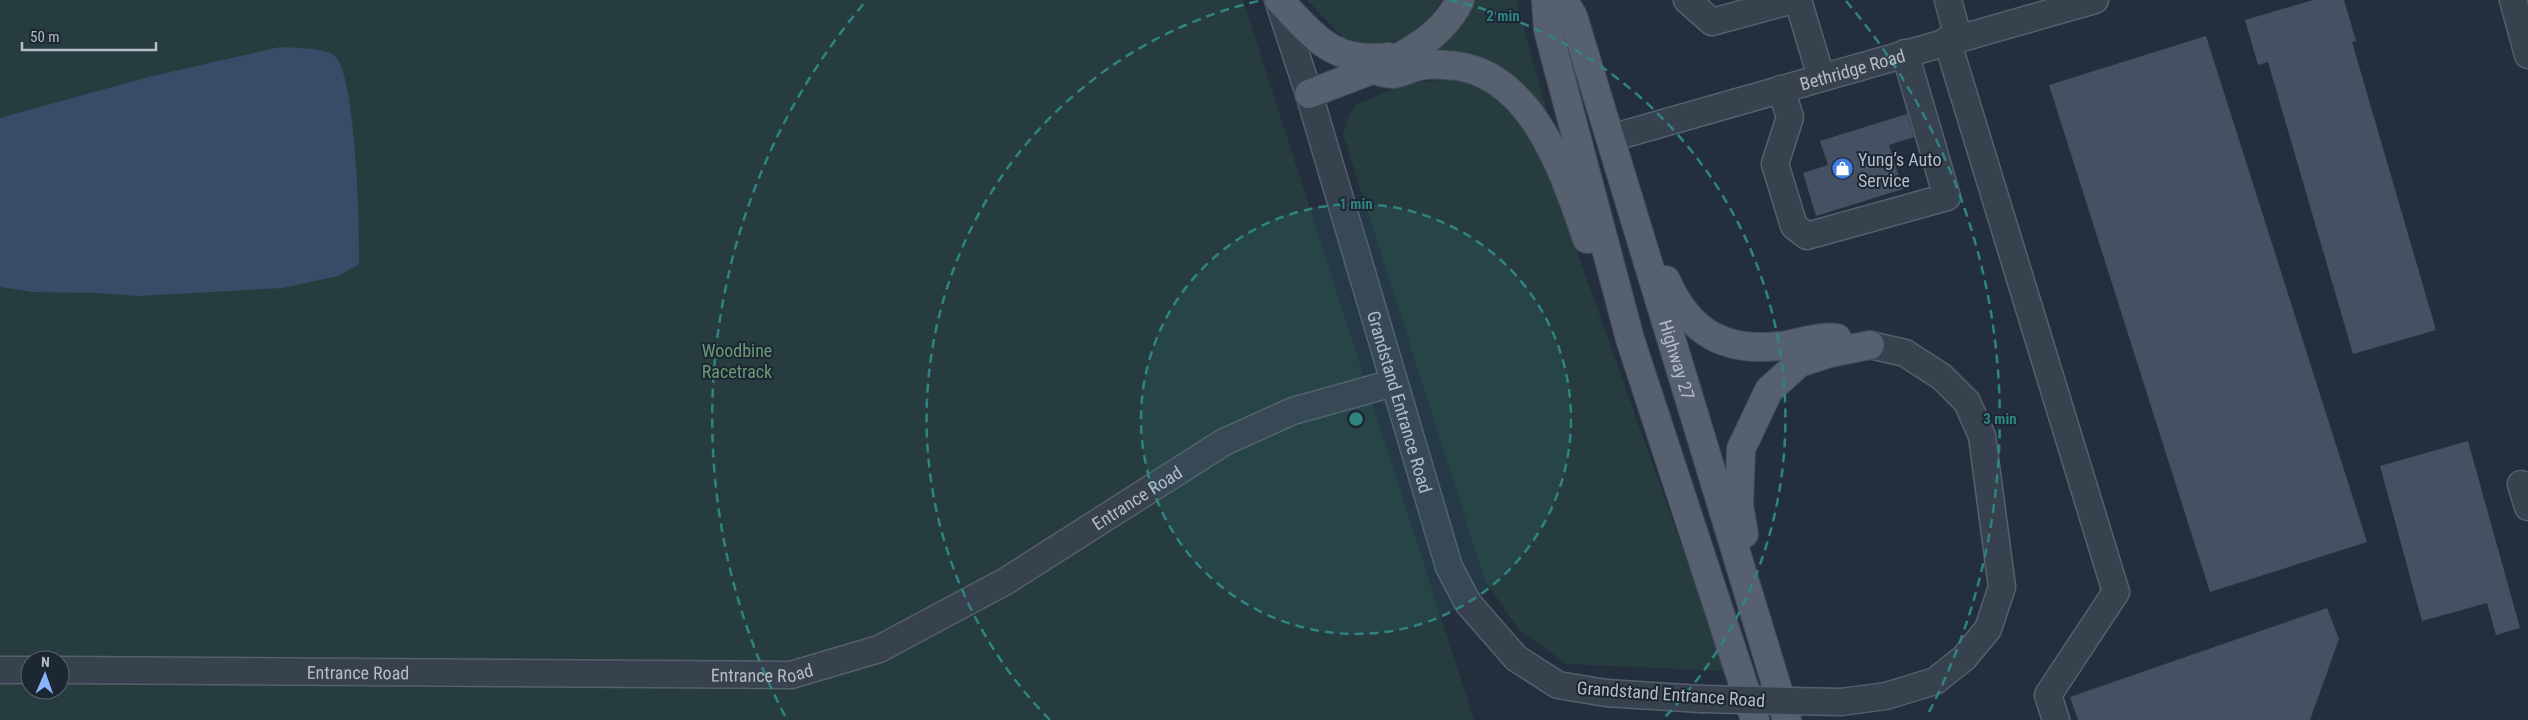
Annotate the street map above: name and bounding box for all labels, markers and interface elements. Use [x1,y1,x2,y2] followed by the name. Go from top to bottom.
[1486,7,1520,25] text: 2 min
[22,20,156,52] scale bar
[30,28,60,46] text: 50 m
[1797,44,1907,94] street label: Bethridge Road
[1858,149,1941,191] place label: Yung’s Auto Service
[1830,157,1854,181] shop icon: Yung’s Auto Service
[1339,195,1373,213] text: 1 min
[1363,308,1437,495] street label: Grandstand Entrance Road
[1655,317,1700,402] street label: Highway 27
[702,340,772,382] park label: Woodbine Racetrack
[1347,410,1365,428] centre of rings
[1983,410,2017,428] text: 3 min
[1088,461,1186,534] street label: Entrance Road
[20,650,70,700] north arrow
[41,654,50,670] text: N
[711,659,815,686] street label: Entrance Road
[307,661,409,683] street label: Entrance Road
[1576,677,1766,711] street label: Grandstand Entrance Road

